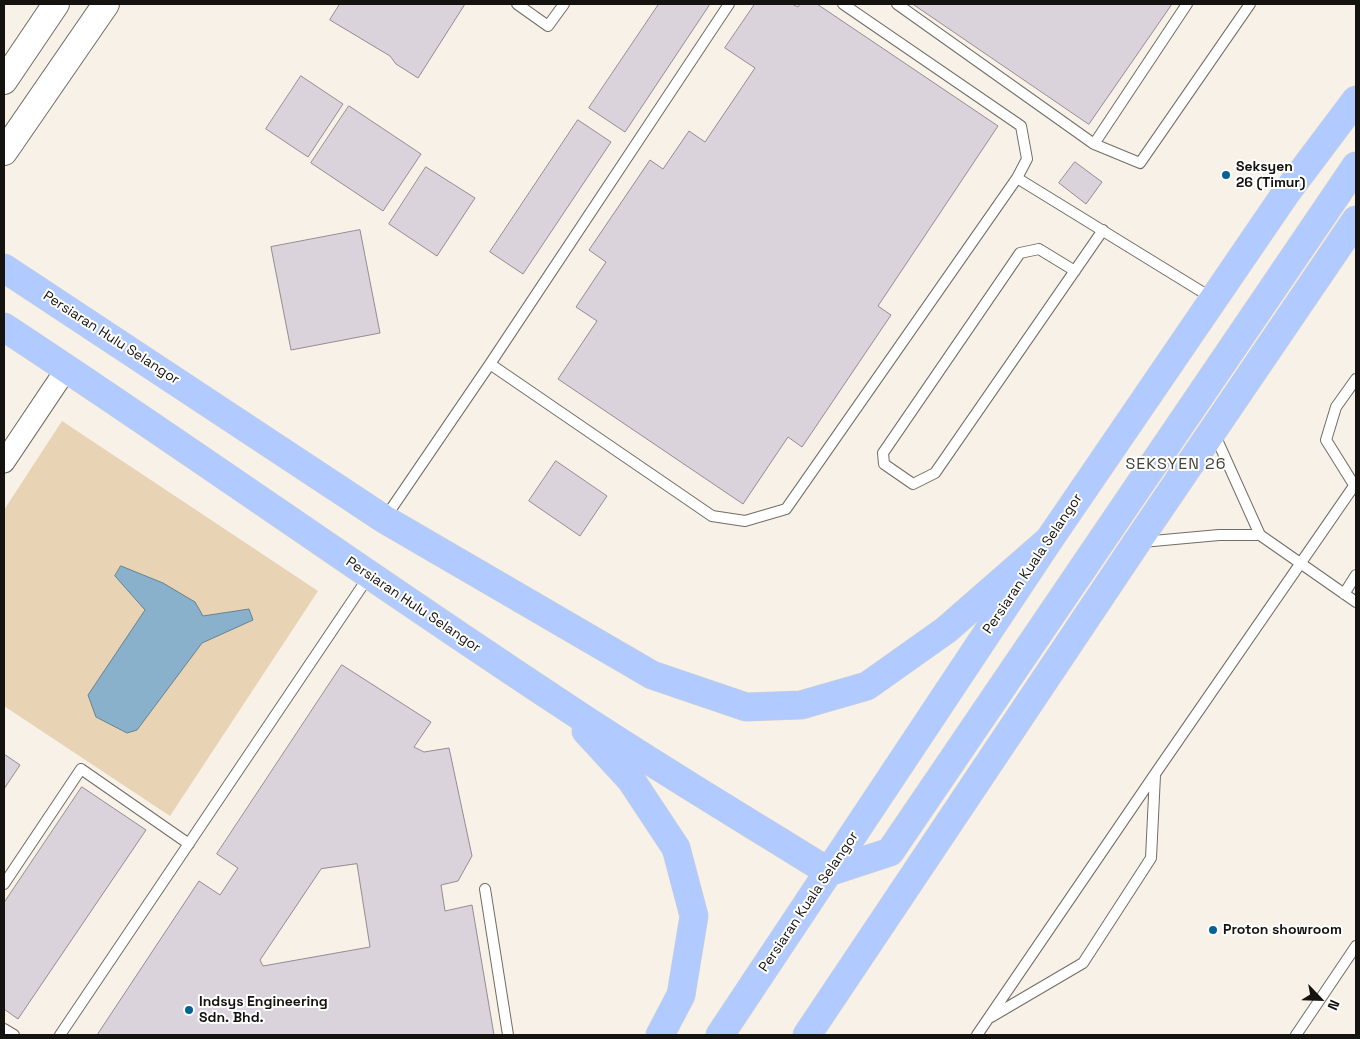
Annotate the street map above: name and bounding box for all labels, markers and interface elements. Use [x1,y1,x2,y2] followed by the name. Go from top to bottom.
[1236,159,1305,192] place label: Seksyen 26 (Timur)
[1220,169,1232,181] marker: Seksyen 26 (Timur)
[40,288,182,388] street label: Persiaran Hulu Selangor
[1124,455,1228,475] district label: SEKSYEN 26
[980,491,1086,637] street label: Persiaran Kuala Selangor
[342,554,484,656] street label: Persiaran Hulu Selangor
[756,829,862,975] street label: Persiaran Kuala Selangor
[1223,922,1342,938] place label: Proton showroom
[1207,924,1219,936] marker: Proton showroom
[1295,974,1345,1024] north arrow
[199,994,328,1026] place label: Indsys Engineering Sdn. Bhd.
[1324,997,1344,1013] text: N
[183,1004,195,1016] marker: Indsys Engineering Sdn. Bhd.

